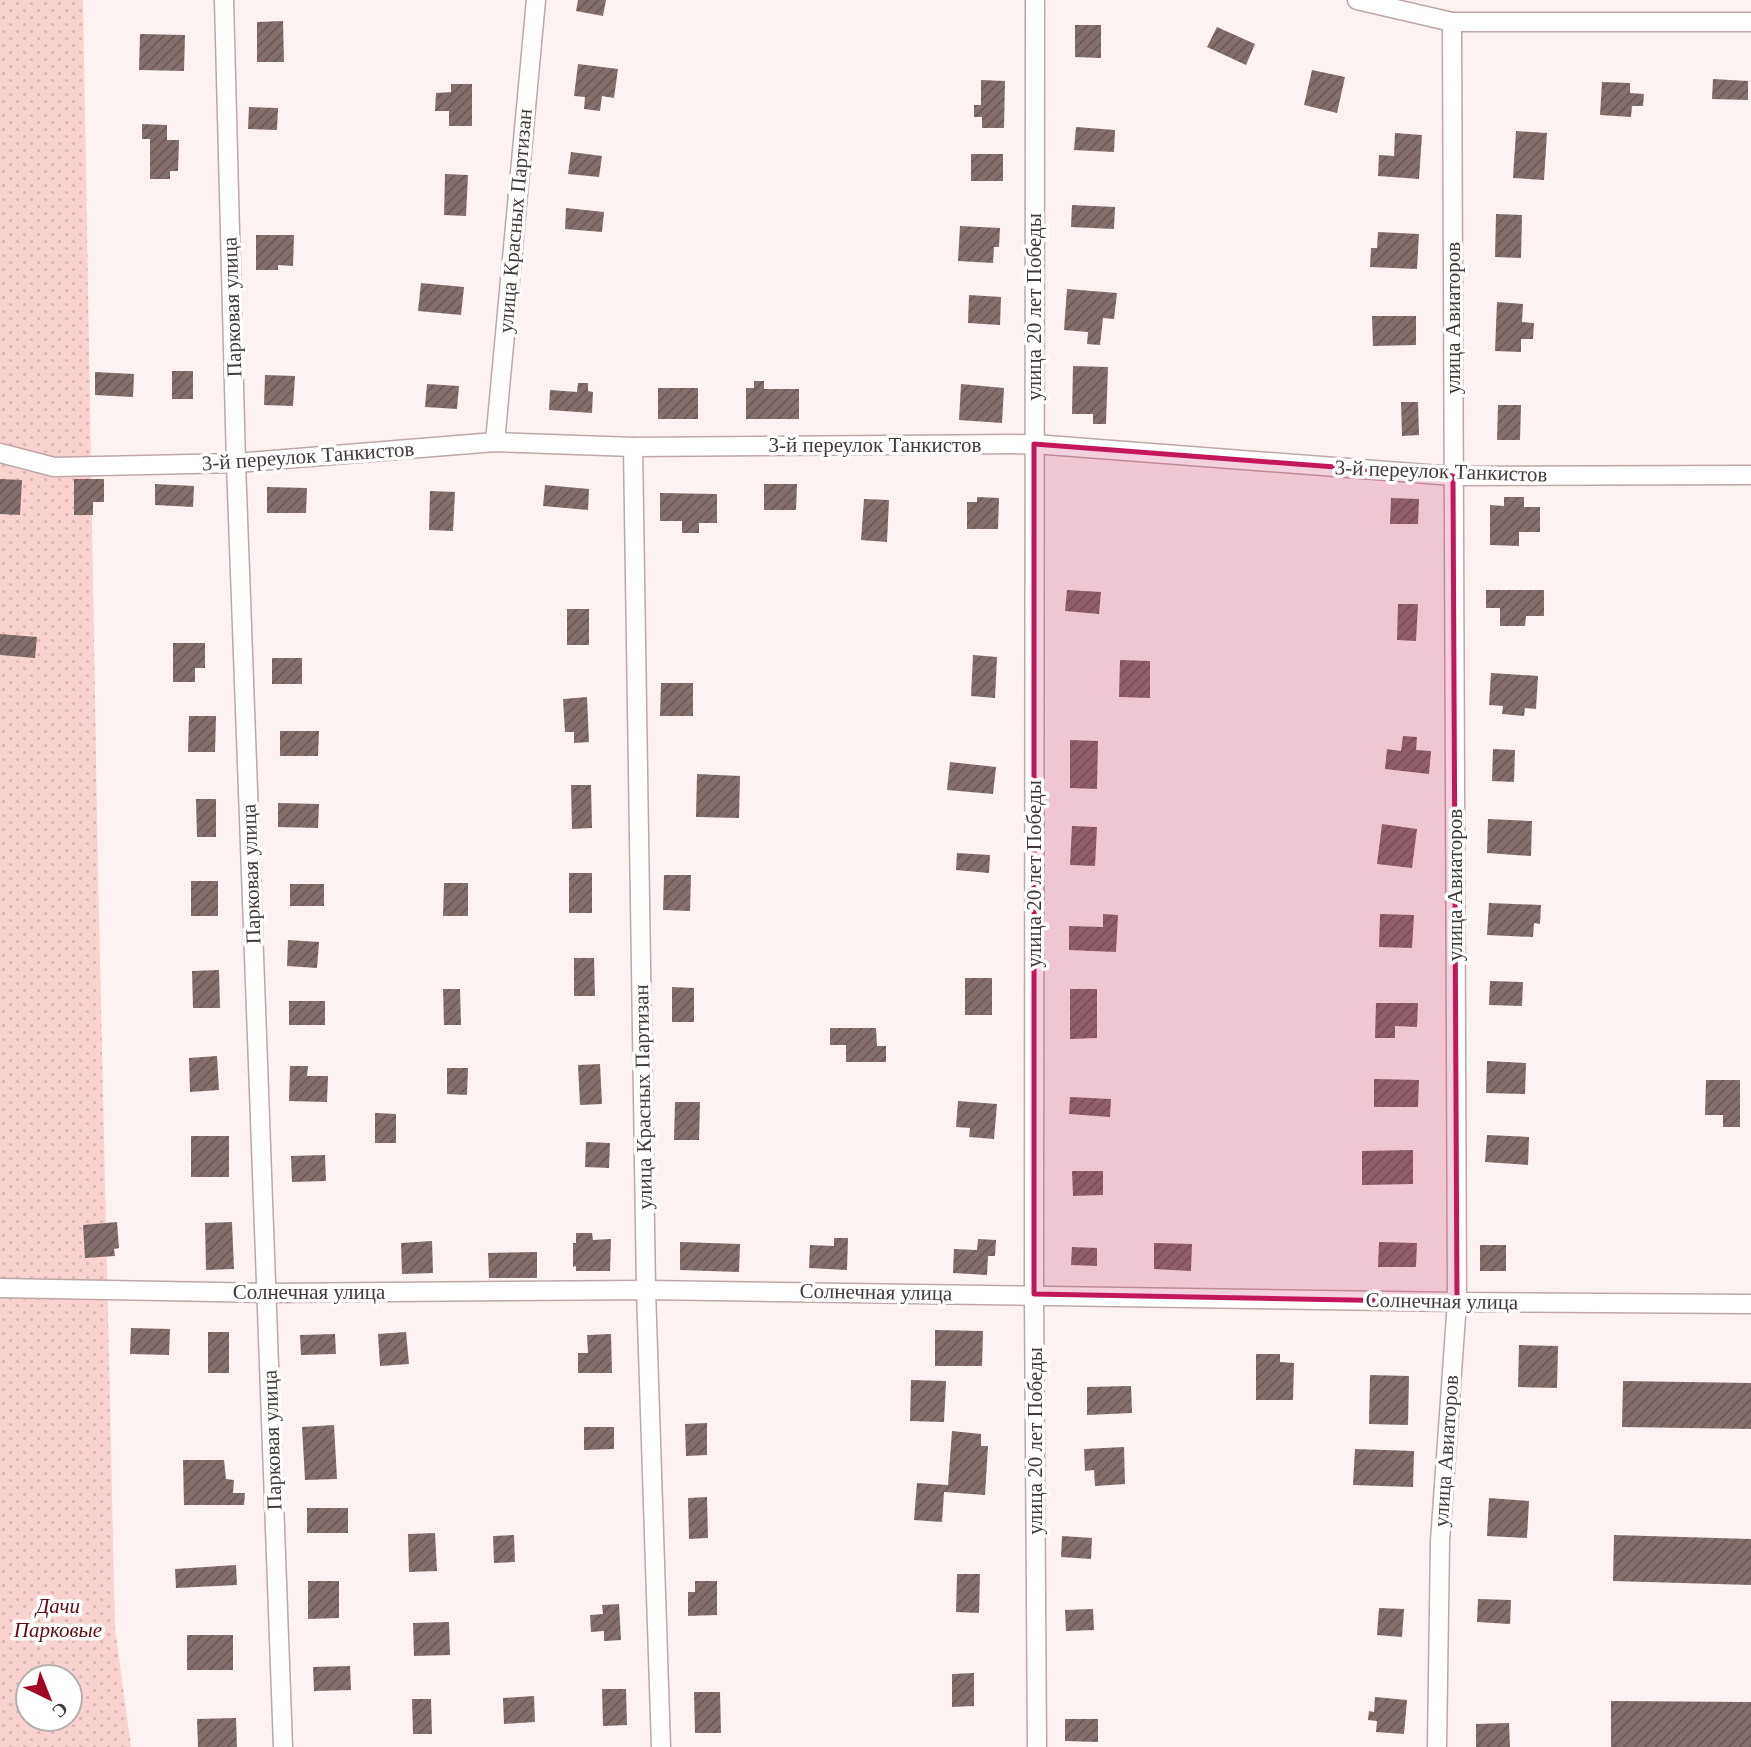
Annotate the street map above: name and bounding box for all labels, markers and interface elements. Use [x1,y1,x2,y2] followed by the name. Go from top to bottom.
[493,108,537,334] street label: улица Красных Партизан
[1022,213,1046,401] street label: улица 20 лет Победы
[218,236,246,378] street label: Парковая улица
[1441,242,1465,394] street label: улица Авиаторов
[769,433,981,457] street label: 3-й переулок Танкистов
[201,437,415,475] street label: 3-й переулок Танкистов
[1334,455,1548,487] street label: 3-й переулок Танкистов
[1022,780,1046,968] street label: улица 20 лет Победы
[237,803,265,945] street label: Парковая улица
[1443,809,1467,961] street label: улица Авиаторов
[629,984,657,1210] street label: улица Красных Партизан
[799,1279,953,1305] street label: Солнечная улица
[233,1280,386,1304] street label: Солнечная улица
[1365,1288,1519,1314] street label: Солнечная улица
[1023,1347,1047,1535] street label: улица 20 лет Победы
[258,1369,286,1511] street label: Парковая улица
[1429,1374,1463,1528] street label: улица Авиаторов
[13,1594,102,1642] park label: Дачи Парковые
[14,1663,84,1733] north arrow
[48,1698,72,1722] text: С

